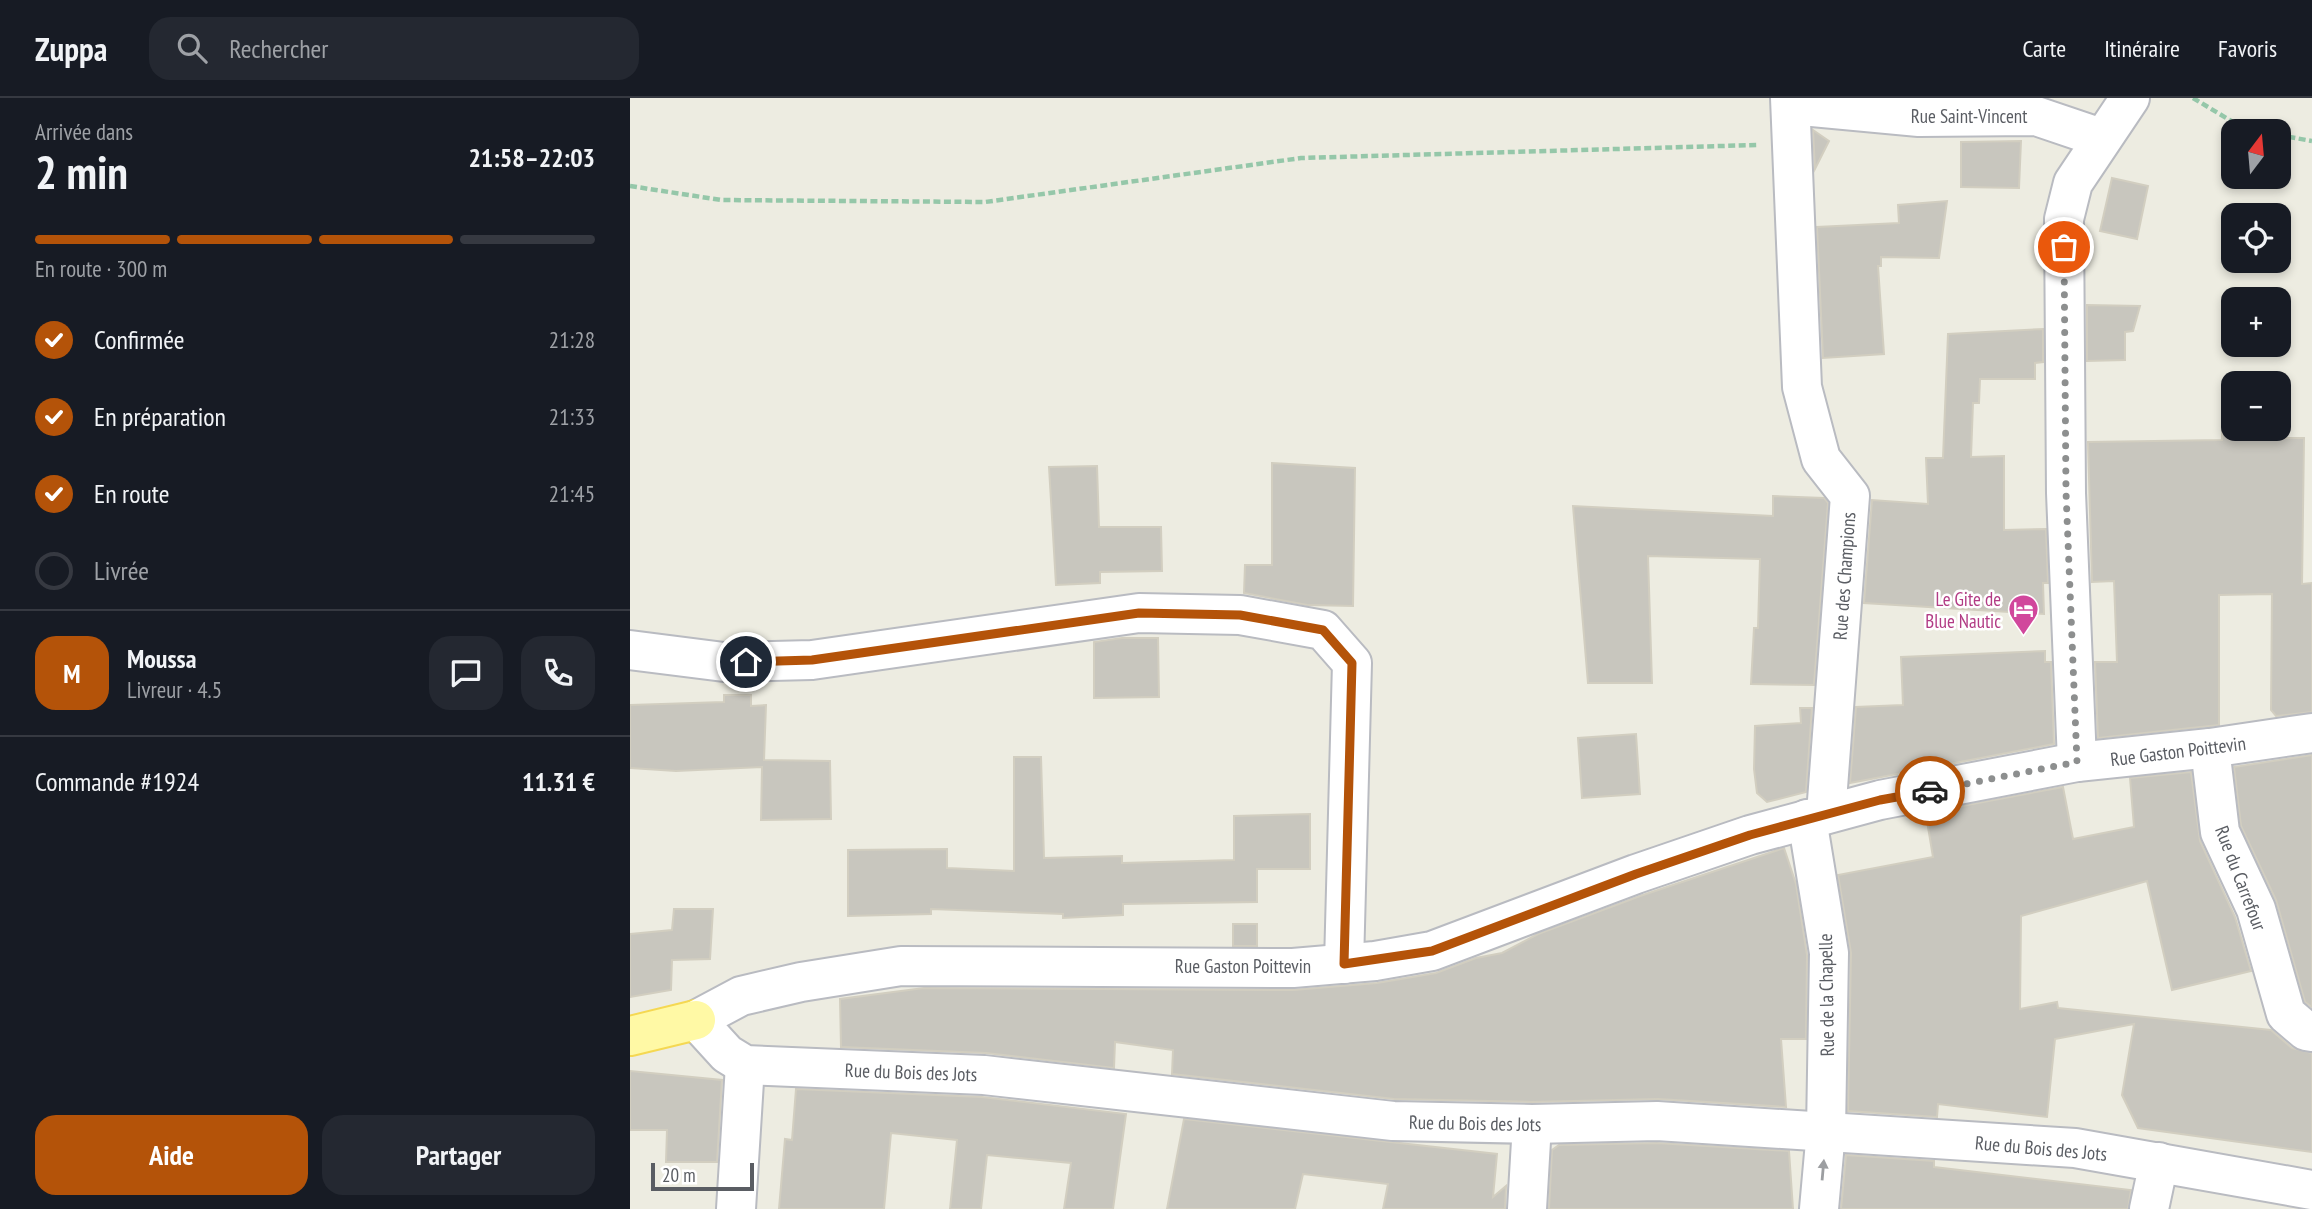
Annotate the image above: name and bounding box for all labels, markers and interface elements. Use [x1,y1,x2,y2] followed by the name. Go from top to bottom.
[149,17,639,80] search box
[35,27,107,70] text: Zuppa
[173,29,211,67] icon: search
[229,32,328,65] text: Rechercher
[2022,33,2066,64] text: Carte
[2104,33,2180,64] text: Itinéraire
[2218,33,2277,64] text: Favoris
[1911,104,2028,128] street label: Rue Saint-Vincent
[35,117,133,146] text: Arrivée dans
[2221,119,2291,189] north arrow
[2221,119,2291,441] map controls
[468,141,595,174] text: 21:58–22:03
[35,142,128,202] text: 2 min
[2221,203,2291,273] button: locate
[2034,217,2094,277] pin
[2045,228,2083,266] icon: bag
[35,254,167,283] text: En route · 300 m
[2221,287,2291,357] button: +
[35,321,73,359] icon: check
[94,323,185,356] text: Confirmée
[549,325,595,354] text: 21:28
[2221,371,2291,441] button: −
[35,398,73,436] icon: check
[94,400,226,433] text: En préparation
[549,402,595,431] text: 21:33
[35,475,73,513] icon: check
[94,477,169,510] text: En route
[549,479,595,508] text: 21:45
[1828,511,1860,641] street label: Rue des Champions
[94,554,149,587] text: Livrée
[1925,587,2001,633] place label: Le Gite de Blue Nautic
[2007,593,2041,637] hotel icon: Le Gite de Blue Nautic
[716,632,776,692] pin
[429,636,503,710] button: chat
[521,636,595,710] button: phone
[127,642,196,675] text: Moussa
[727,643,765,681] icon: home
[63,657,81,690] text: M
[127,675,222,704] text: Livreur · 4.5
[2109,731,2247,771] street label: Rue Gaston Poittevin
[1895,756,1965,826] courier
[35,765,199,798] text: Commande #1924
[522,765,595,798] text: 11.31 €
[1911,772,1949,810] icon: car
[2210,822,2272,935] street label: Rue du Carrefour
[1813,933,1839,1057] street label: Rue de la Chapelle
[1175,954,1311,978] street label: Rue Gaston Poittevin
[844,1058,978,1086] street label: Rue du Bois des Jots
[1409,1110,1541,1136] street label: Rue du Bois des Jots
[35,1115,308,1195] button: Aide
[322,1115,595,1195] button: Partager
[1974,1130,2108,1166] street label: Rue du Bois des Jots
[1818,1159,1829,1181] one-way arrow
[651,1160,754,1192] scale bar
[662,1163,696,1187] text: 20 m

